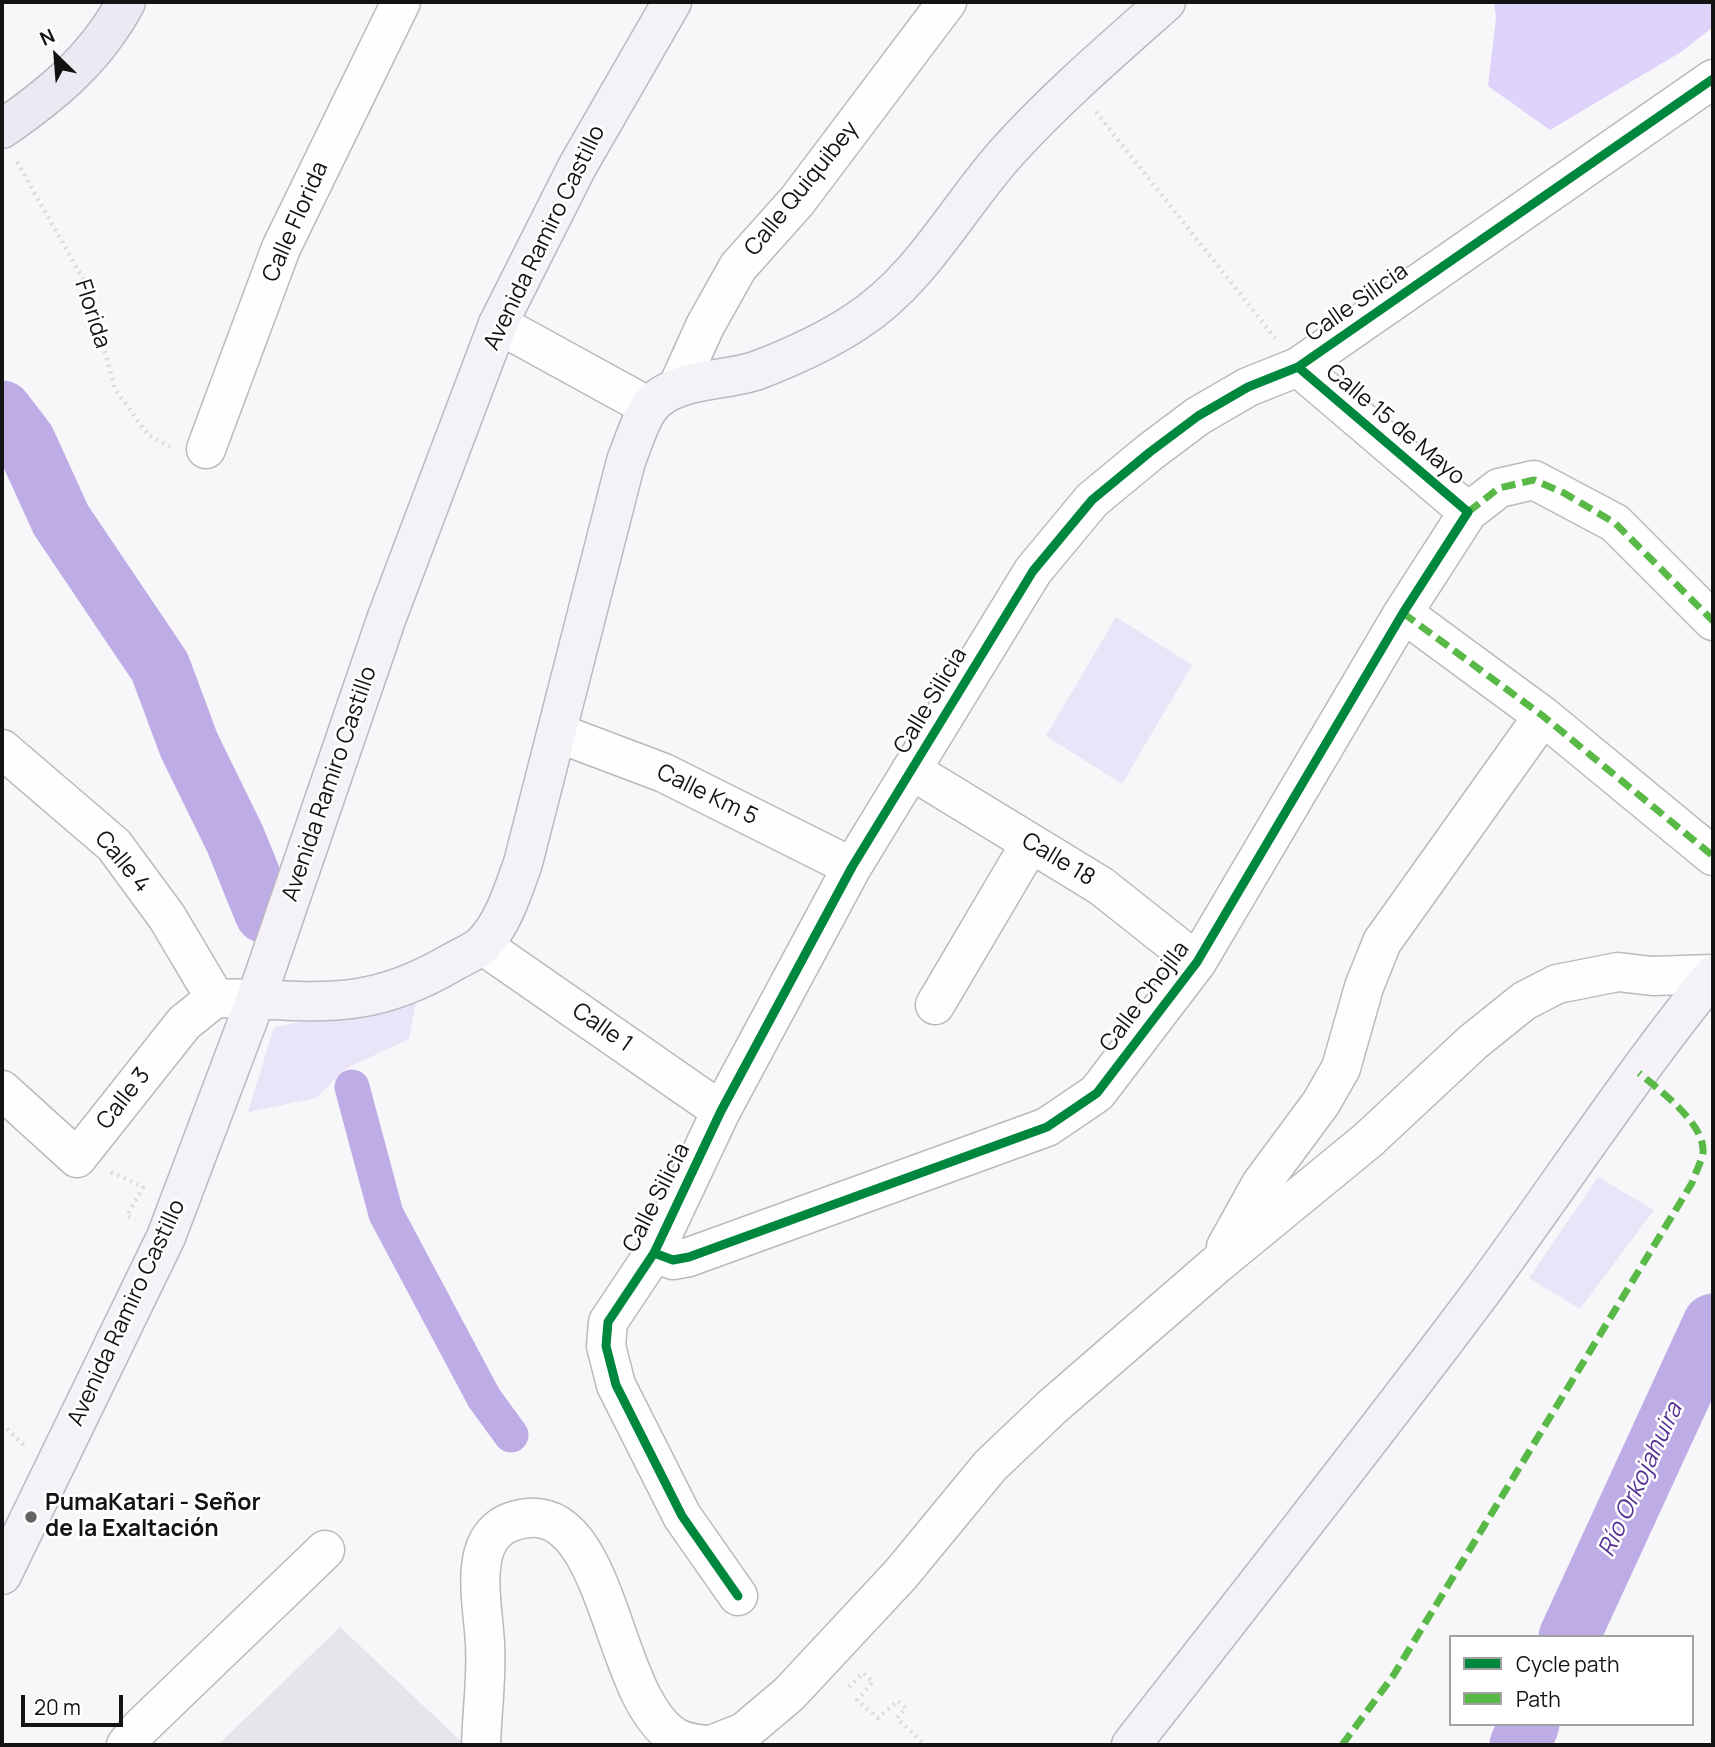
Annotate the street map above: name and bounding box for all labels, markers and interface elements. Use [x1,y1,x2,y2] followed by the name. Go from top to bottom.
[21,21,91,91] north arrow
[35,22,59,52] text: N
[739,116,865,262] street label: Calle Quiquibey
[479,121,611,355] street label: Avenida Ramiro Castillo
[257,158,335,286] street label: Calle Florida
[1300,258,1414,348] street label: Calle Silicia
[68,276,116,352] street label: Florida
[1320,359,1470,491] street label: Calle 15 de Mayo
[889,643,973,759] street label: Calle Silicia
[277,663,383,905] street label: Avenida Ramiro Castillo
[652,759,762,831] street label: Calle Km 5
[88,826,156,898] street label: Calle 4
[1016,827,1100,893] street label: Calle 18
[1095,936,1195,1058] street label: Calle Chojlla
[567,997,637,1059] street label: Calle 1
[91,1063,157,1135] street label: Calle 3
[618,1139,696,1257] street label: Calle Silicia
[62,1195,192,1431] street label: Avenida Ramiro Castillo
[1593,1398,1689,1562] water label: Río Orkojahuira
[45,1490,261,1544] place label: PumaKatari - Señor de la Exaltación
[23,1509,39,1525] marker: PumaKatari - Señor de la Exaltación
[1449,1635,1694,1726] legend
[1516,1650,1619,1678] text: Cycle path
[24,1680,126,1724] scale bar
[1516,1685,1561,1713] text: Path
[34,1693,81,1721] text: 20 m

